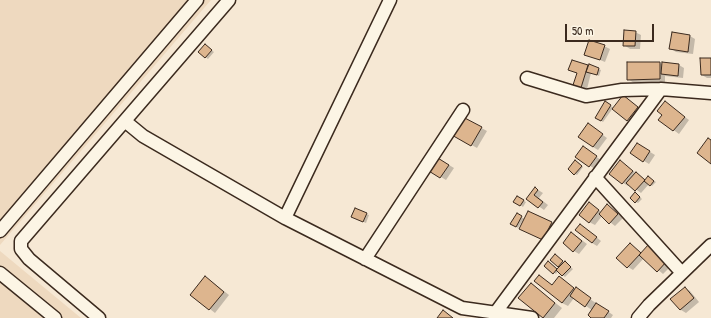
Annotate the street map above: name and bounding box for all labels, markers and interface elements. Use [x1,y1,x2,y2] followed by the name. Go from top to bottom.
[567,16,656,42] scale bar
[572,22,593,39] text: 50 m

